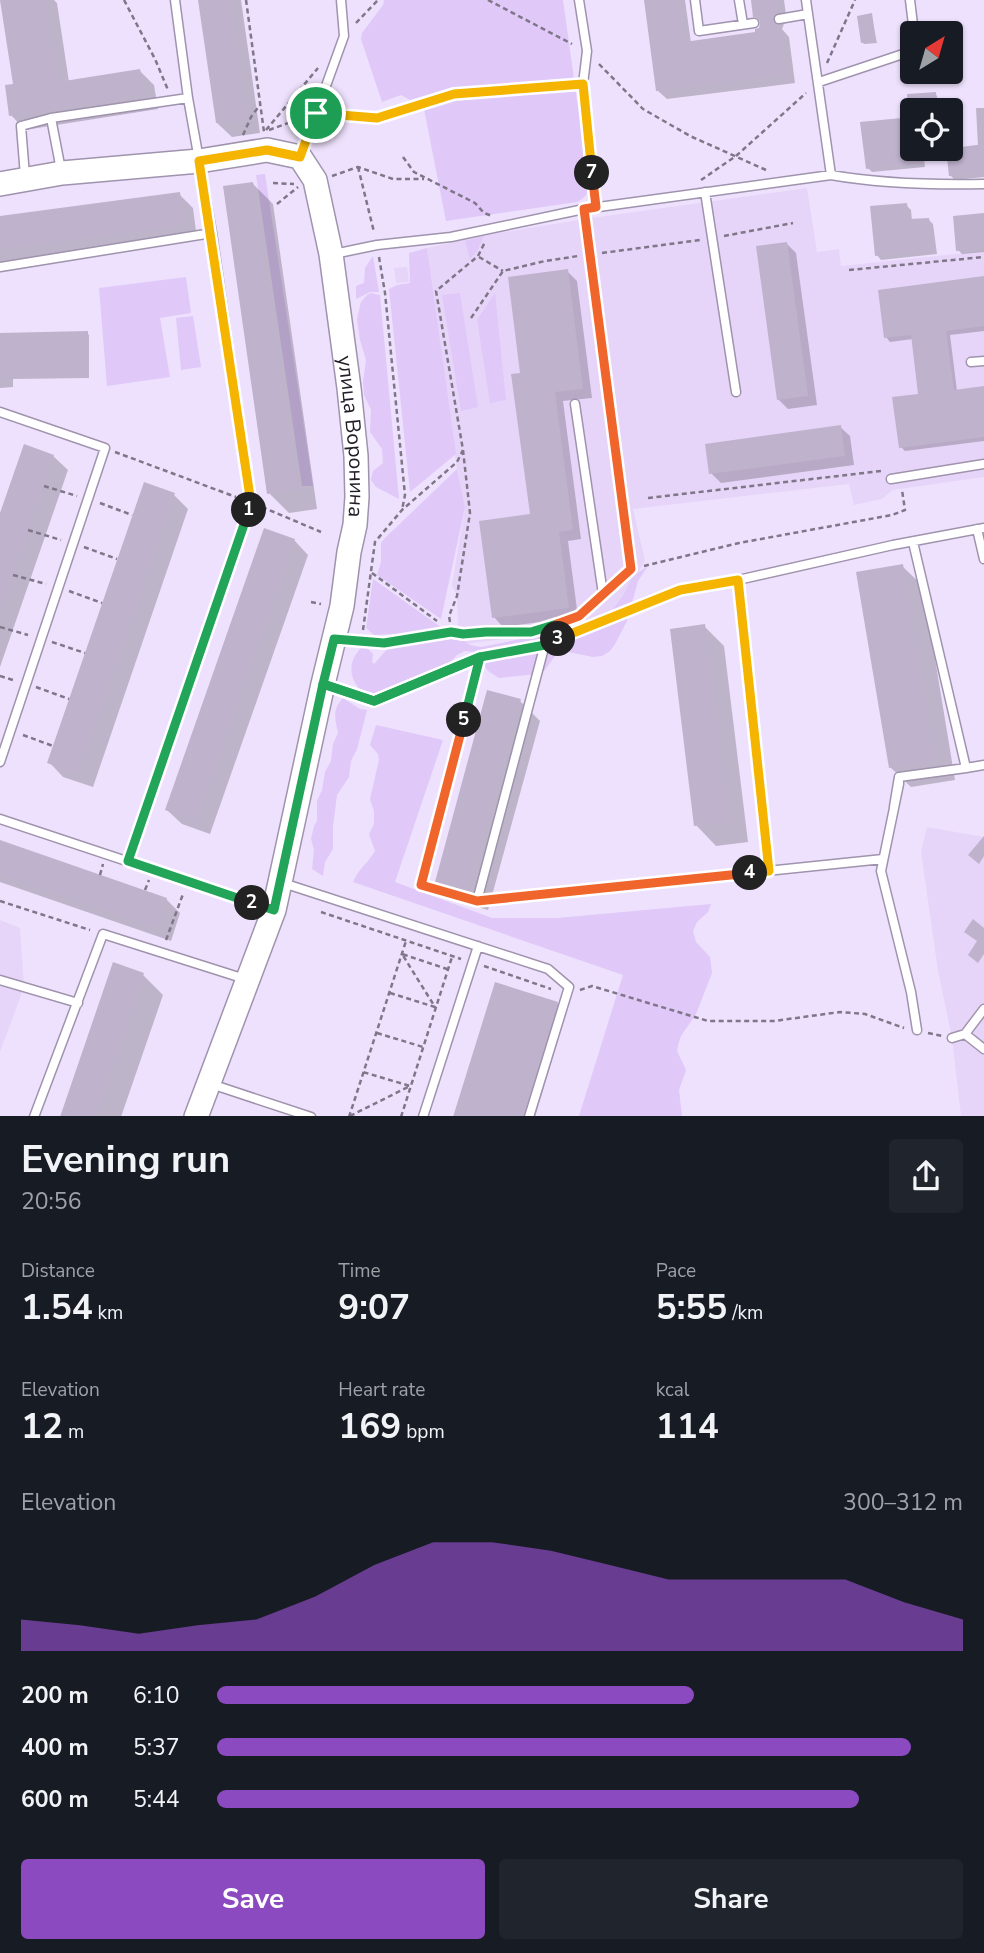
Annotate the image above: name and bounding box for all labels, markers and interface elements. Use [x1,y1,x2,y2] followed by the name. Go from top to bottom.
[900,21,962,84] north arrow
[900,21,963,161] map controls
[286,83,346,143] pin
[297,94,335,132] icon: arrive
[900,98,963,161] button: locate
[574,156,610,190] pin: 7
[586,159,597,185] text: 7
[331,354,371,518] street label: улица Воронина
[232,492,266,528] pin: 1
[243,496,254,522] text: 1
[540,622,576,656] pin: 3
[552,625,563,651] text: 3
[447,702,482,738] pin: 5
[458,706,469,732] text: 5
[732,856,768,890] pin: 4
[744,859,755,885] text: 4
[234,886,270,920] pin: 2
[246,889,257,915] text: 2
[21,1134,230,1185] text: Evening run
[889,1139,963,1213] button: share
[21,1186,81,1217] text: 20:56
[21,1258,95,1284] text: Distance
[338,1258,381,1284] text: Time
[656,1258,696,1284] text: Pace
[21,1284,93,1331] text: 1.54
[338,1284,410,1331] text: 9:07
[656,1284,727,1331] text: 5:55
[93,1300,123,1326] text: km
[727,1300,763,1326] text: /km
[21,1377,100,1403] text: Elevation
[338,1377,425,1403] text: Heart rate
[656,1377,689,1403] text: kcal
[21,1403,63,1450] text: 12
[338,1403,401,1450] text: 169
[656,1403,719,1450] text: 114
[63,1419,84,1445] text: m
[401,1419,445,1445] text: bpm
[21,1487,116,1518] text: Elevation
[843,1487,963,1518] text: 300–312 m
[21,1680,89,1711] text: 200 m
[133,1680,180,1711] text: 6:10
[21,1732,89,1763] text: 400 m
[133,1732,180,1763] text: 5:37
[21,1784,89,1815] text: 600 m
[133,1784,180,1815] text: 5:44
[21,1859,485,1939] button: Save
[499,1859,963,1939] button: Share

